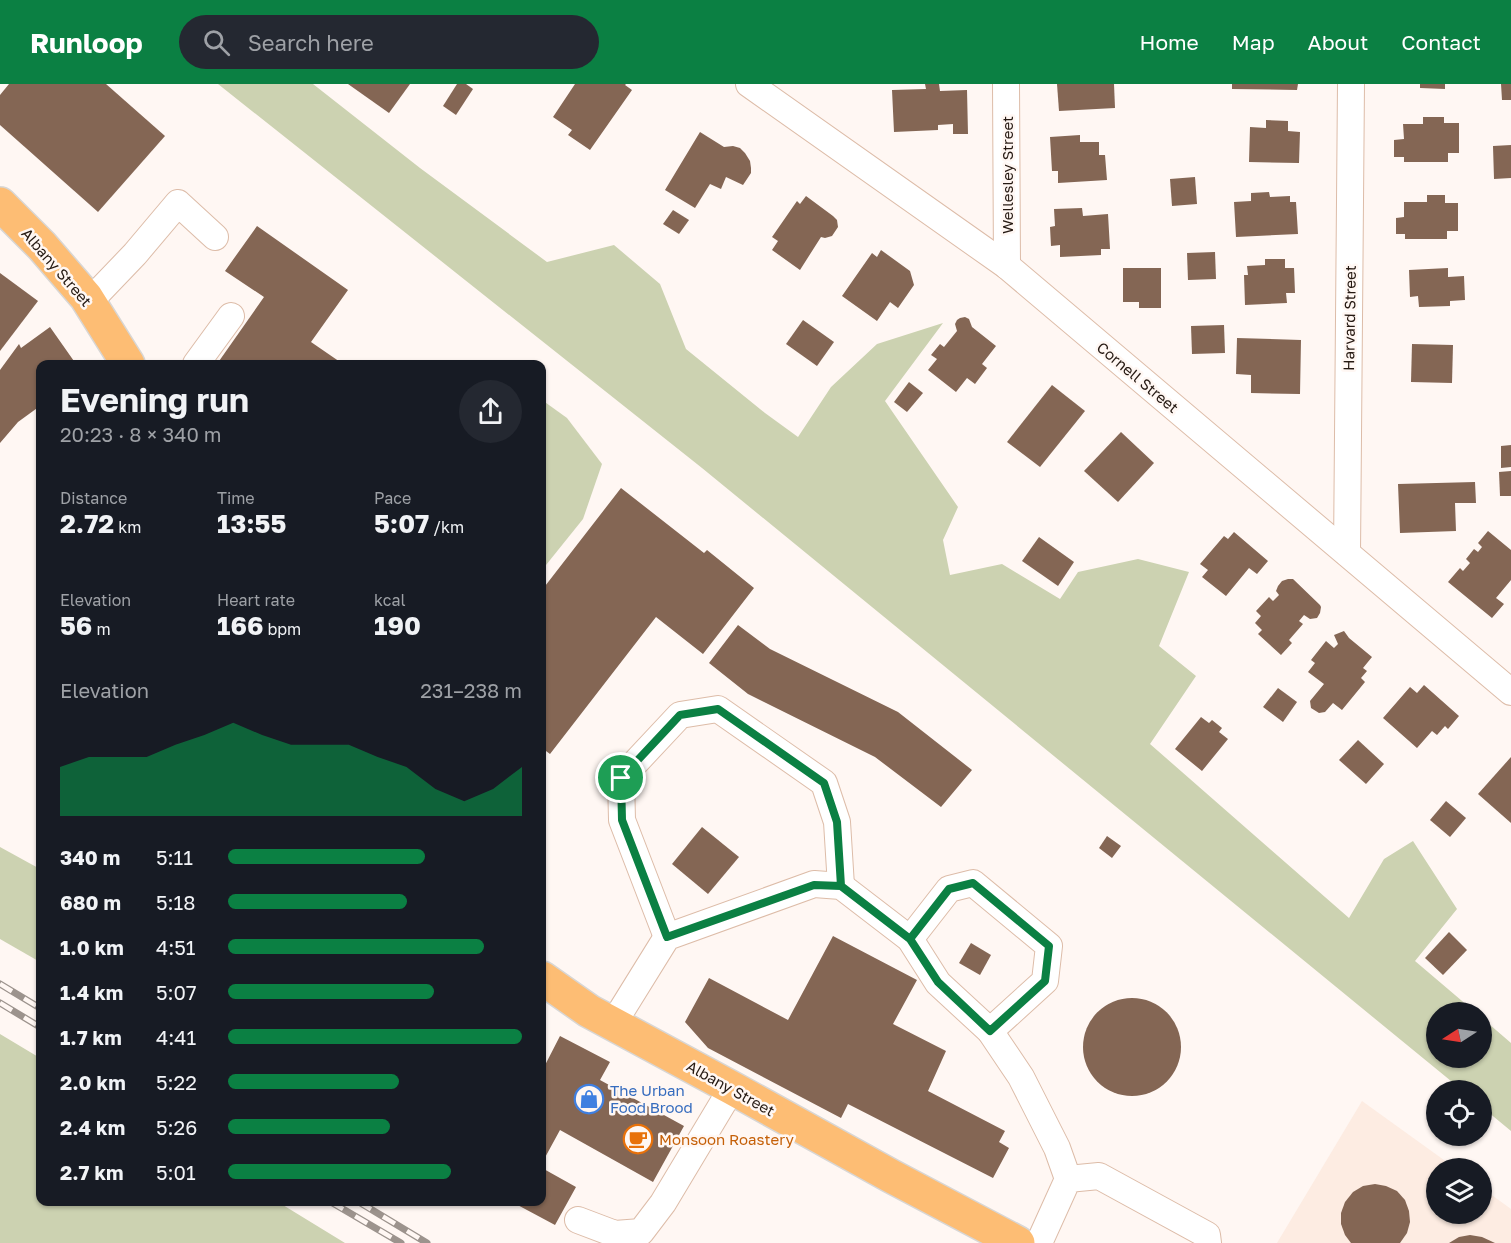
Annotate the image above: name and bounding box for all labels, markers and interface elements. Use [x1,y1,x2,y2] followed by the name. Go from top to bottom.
[179,15,599,69] search box
[30,26,143,59] text: Runloop
[200,26,233,59] icon: search
[248,29,374,56] text: Search here
[1139,29,1199,55] text: Home
[1232,29,1275,55] text: Map
[1308,29,1368,55] text: About
[1401,29,1481,55] text: Contact
[998,116,1016,234] street label: Wellesley Street
[18,224,96,310] street label: Albany Street
[1339,265,1359,371] street label: Harvard Street
[1094,338,1182,416] street label: Cornell Street
[60,380,249,419] text: Evening run
[459,380,522,443] button: share
[60,422,222,446] text: 20:23 · 8 × 340 m
[60,488,127,508] text: Distance
[217,488,255,508] text: Time
[374,488,411,508] text: Pace
[60,508,114,539] text: 2.72
[217,508,286,539] text: 13:55
[374,508,429,539] text: 5:07
[114,517,141,537] text: km
[429,517,464,537] text: /km
[60,590,131,610] text: Elevation
[217,590,295,610] text: Heart rate
[374,590,406,610] text: kcal
[60,610,92,641] text: 56
[217,610,263,641] text: 166
[374,610,421,641] text: 190
[92,619,111,639] text: m
[263,619,301,639] text: bpm
[60,678,149,702] text: Elevation
[420,678,522,702] text: 231–238 m
[595,752,646,803] pin
[604,761,637,794] icon: arrive
[60,845,120,869] text: 340 m
[156,845,193,869] text: 5:11
[60,890,121,914] text: 680 m
[156,890,196,914] text: 5:18
[60,935,124,959] text: 1.0 km
[156,935,196,959] text: 4:51
[60,980,123,1004] text: 1.4 km
[156,980,197,1004] text: 5:07
[1426,1002,1492,1068] north arrow
[1426,1002,1492,1224] map controls
[60,1025,122,1049] text: 1.7 km
[156,1025,196,1049] text: 4:41
[684,1056,778,1120] street label: Albany Street
[60,1070,126,1094] text: 2.0 km
[156,1070,197,1094] text: 5:22
[1426,1080,1492,1146] button: locate
[610,1081,693,1116] place label: The Urban Food Brood
[573,1083,605,1115] shop icon: The Urban Food Brood
[60,1115,125,1139] text: 2.4 km
[156,1115,197,1139] text: 5:26
[622,1123,654,1155] cafe icon: Monsoon Roastery
[659,1130,795,1148] place label: Monsoon Roastery
[1426,1158,1492,1224] button: layers
[60,1160,124,1184] text: 2.7 km
[156,1160,196,1184] text: 5:01

